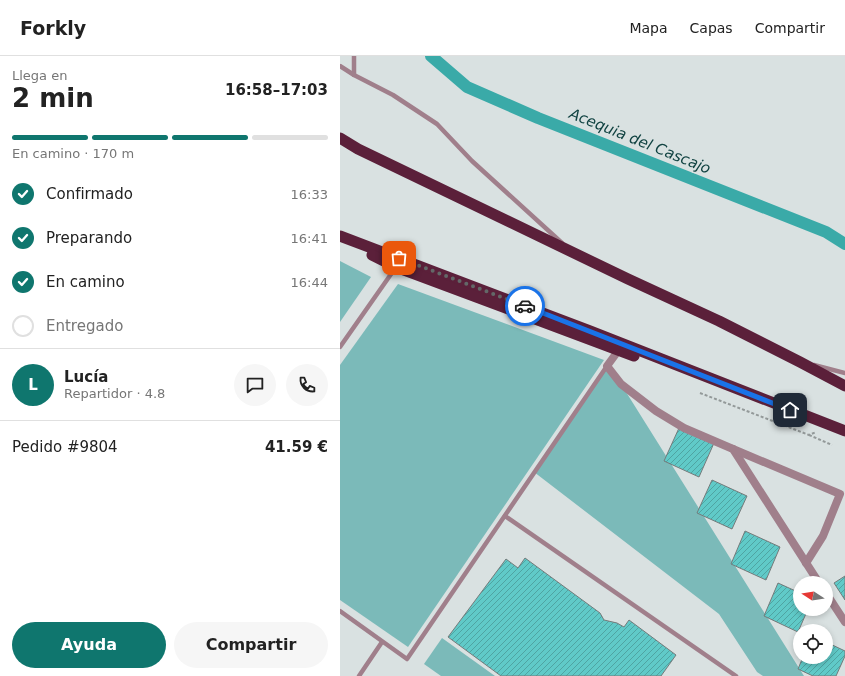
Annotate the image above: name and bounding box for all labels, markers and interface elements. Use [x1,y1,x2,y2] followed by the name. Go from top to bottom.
[20,17,86,39] text: Forkly
[629,20,668,36] text: Mapa
[690,20,733,36] text: Capas
[755,20,825,36] text: Compartir
[12,68,67,83] text: Llega en
[225,81,328,99] text: 16:58–17:03
[12,83,94,113] text: 2 min
[566,104,713,178] water label: Acequia del Cascajo
[12,146,134,161] text: En camino · 170 m
[12,183,34,205] icon: check
[46,185,133,203] text: Confirmado
[291,187,328,202] text: 16:33
[12,227,34,249] icon: check
[46,229,132,247] text: Preparando
[291,231,328,246] text: 16:41
[382,241,416,275] pin
[388,247,410,269] icon: bag
[12,271,34,293] icon: check
[46,273,125,291] text: En camino
[291,275,328,290] text: 16:44
[505,286,545,326] courier
[514,295,536,317] icon: car
[46,317,123,335] text: Entregado
[234,364,276,406] button: chat
[286,364,328,406] button: phone
[64,368,108,386] text: Lucía
[28,376,38,394] text: L
[64,386,165,401] text: Repartidor · 4.8
[773,393,807,427] pin
[779,399,801,421] icon: home
[12,438,118,456] text: Pedido #9804
[265,438,328,456] text: 41.59 €
[793,576,833,616] north arrow
[793,576,833,664] map controls
[12,622,166,668] button: Ayuda
[174,622,328,668] button: Compartir
[793,624,833,664] button: locate

